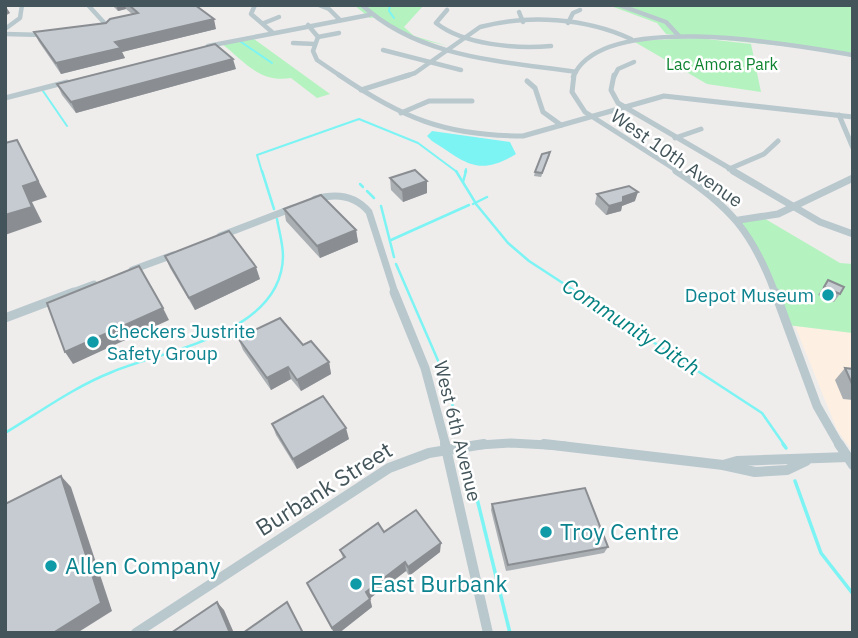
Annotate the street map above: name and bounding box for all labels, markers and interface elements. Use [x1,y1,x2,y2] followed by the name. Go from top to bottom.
[666,54,779,74] park label: Lac Amora Park
[606,104,748,212] street label: West 10th Avenue
[557,271,706,381] water label: Community Ditch
[685,283,814,307] place label: Depot Museum
[820,287,836,303] marker: Depot Museum
[107,319,255,365] place label: Checkers Justrite Safety Group
[85,334,101,350] marker: Checkers Justrite Safety Group
[429,358,487,504] street label: West 6th Avenue
[249,434,398,542] street label: Burbank Street
[560,516,679,546] place label: Troy Centre
[538,524,554,540] marker: Troy Centre
[65,550,221,580] place label: Allen Company
[43,558,59,574] marker: Allen Company
[370,568,508,598] place label: East Burbank
[348,576,364,592] marker: East Burbank

